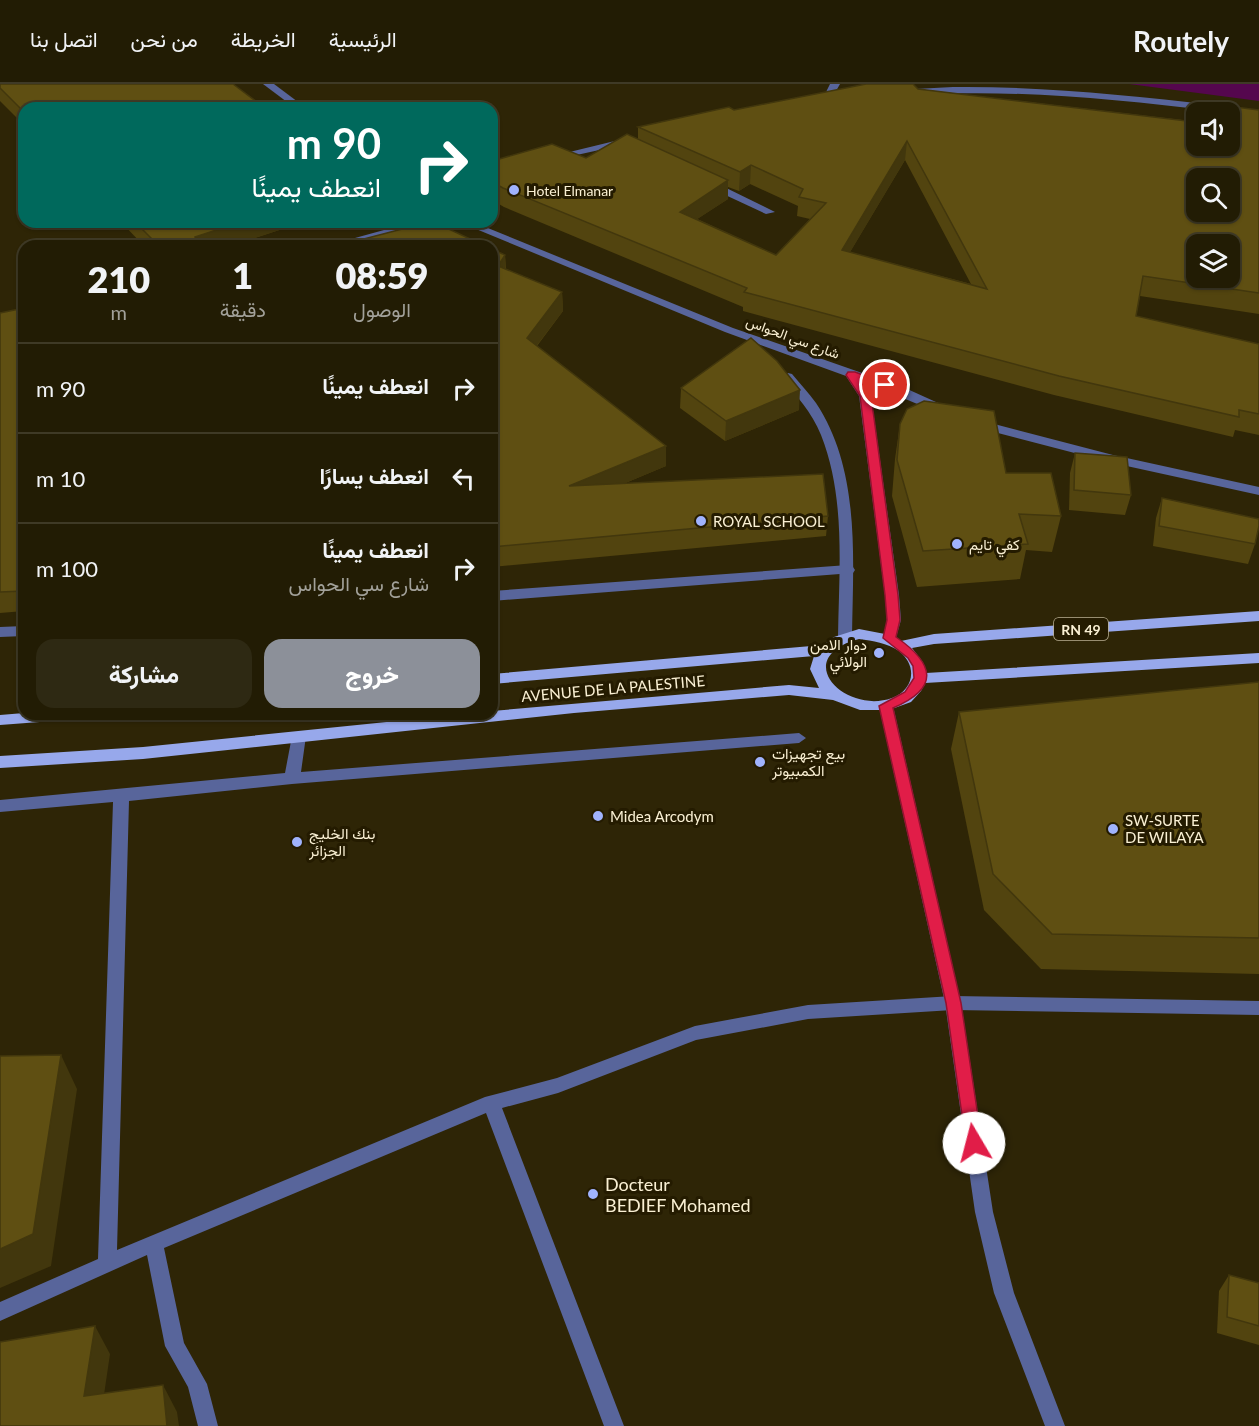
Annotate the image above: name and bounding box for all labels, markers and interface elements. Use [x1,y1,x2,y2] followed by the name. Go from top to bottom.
[1133,24,1229,58] text: Routely
[30,26,98,51] text: اتصل بنا
[131,26,198,51] text: من نحن
[231,26,296,51] text: الخريطة
[329,26,397,51] text: الرئيسية
[1186,102,1240,288] map controls
[1186,102,1240,156] button: sound
[287,118,381,168] text: 90 m
[402,126,480,204] icon: right
[1186,168,1240,222] button: search
[252,170,381,203] text: انعطف يمينًا
[526,182,613,199] place label: Hotel Elmanar
[507,183,521,197] marker: Hotel Elmanar
[1186,234,1240,288] button: layers
[232,253,253,297] text: 1
[335,253,429,297] text: 08:59
[88,257,150,301] text: 210
[220,297,266,321] text: دقيقة
[353,297,411,321] text: الوصول
[111,300,127,324] text: m
[743,312,842,366] street label: شارع سي الحواس
[859,359,910,410] pin
[868,368,901,401] icon: arrive
[322,372,429,399] text: انعطف يمينًا
[447,372,480,405] icon: right
[36,375,85,402] text: 90 m
[320,462,429,489] text: انعطف يسارًا
[447,462,480,495] icon: left
[36,465,85,492] text: 10 m
[713,512,825,530] place label: ROYAL SCHOOL
[694,514,708,528] marker: ROYAL SCHOOL
[969,535,1020,558] place label: كفي تايم
[322,536,429,563] text: انعطف يمينًا
[950,537,964,551] marker: كفي تايم
[447,552,480,585] icon: right
[36,555,98,582] text: 100 m
[289,571,429,595] text: شارع سي الحواس
[1054,618,1108,640] road number: RN 49
[810,635,867,675] place label: دوار الامن الولائي
[36,639,252,708] button: مشاركة
[264,639,480,708] button: خروج
[872,646,886,660] marker: دوار الامن الولائي
[520,671,706,705] street label: AVENUE DE LA PALESTINE
[771,744,845,780] place label: بيع تجهيزات الكمبيوتر
[753,755,767,769] marker: بيع تجهيزات الكمبيوتر
[610,807,714,825] place label: Midea Arcodym
[591,809,605,823] marker: Midea Arcodym
[1125,811,1205,846] place label: SW-SURTE DE WILAYA
[1106,822,1120,836] marker: SW-SURTE DE WILAYA
[308,824,375,860] place label: بنك الخليج الجزائر
[290,835,304,849] marker: بنك الخليج الجزائر
[942,1111,1006,1175] position arrow
[605,1173,751,1216] place label: Docteur BEDIEF Mohamed
[586,1187,600,1201] marker: Docteur BEDIEF Mohamed

